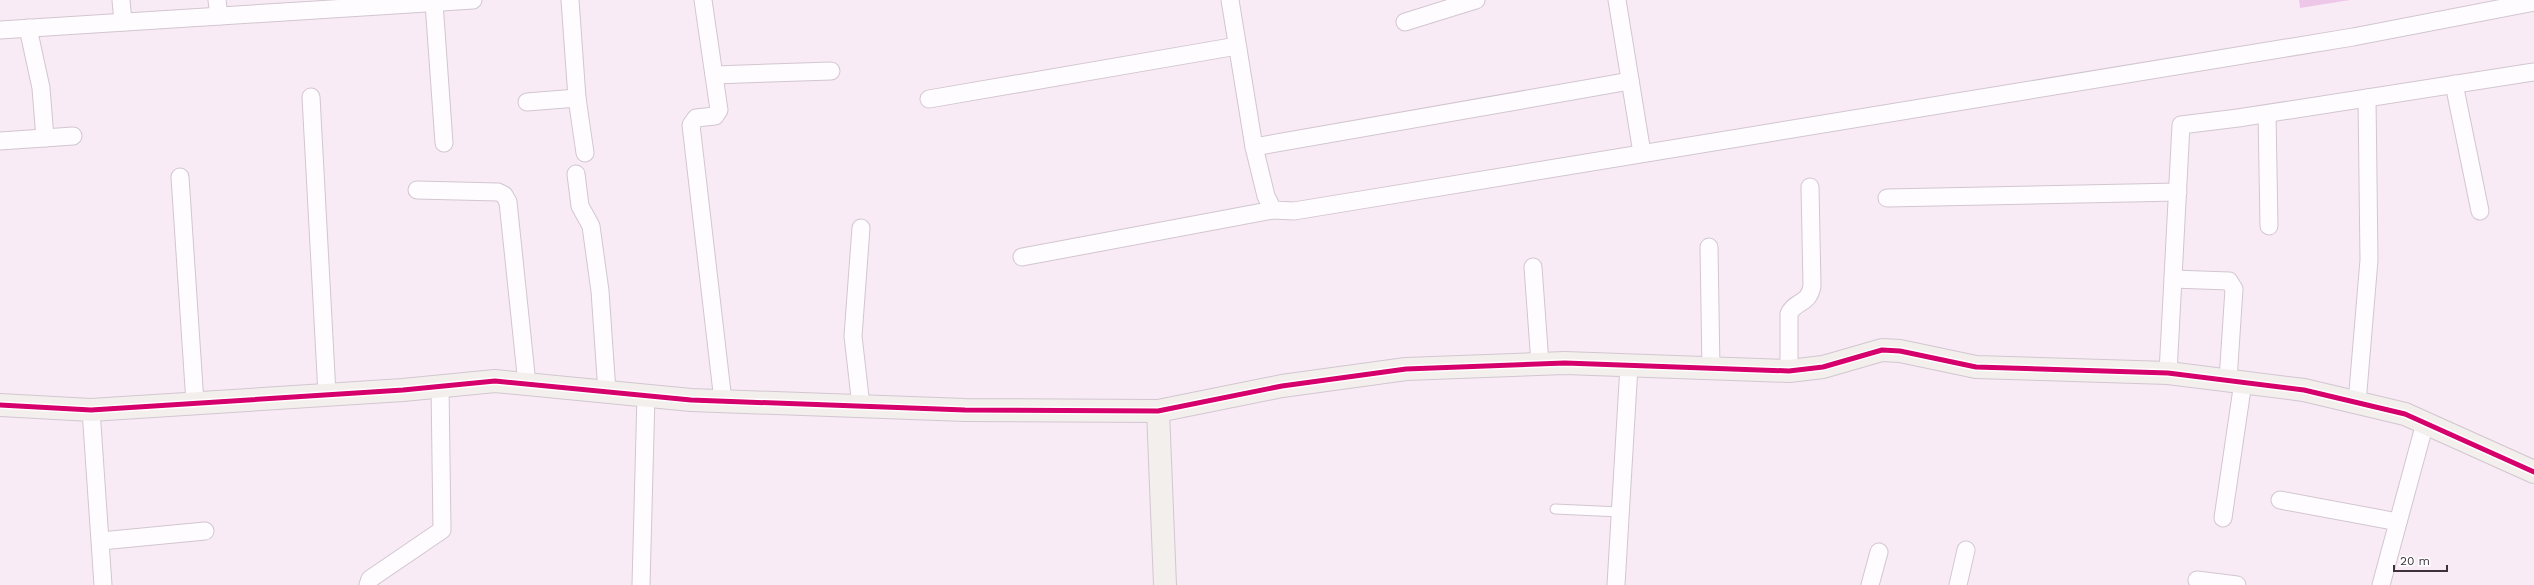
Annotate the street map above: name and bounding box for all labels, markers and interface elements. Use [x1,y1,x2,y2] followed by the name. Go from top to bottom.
[2394,547,2447,573] scale bar
[2400,554,2430,568] text: 20 m

